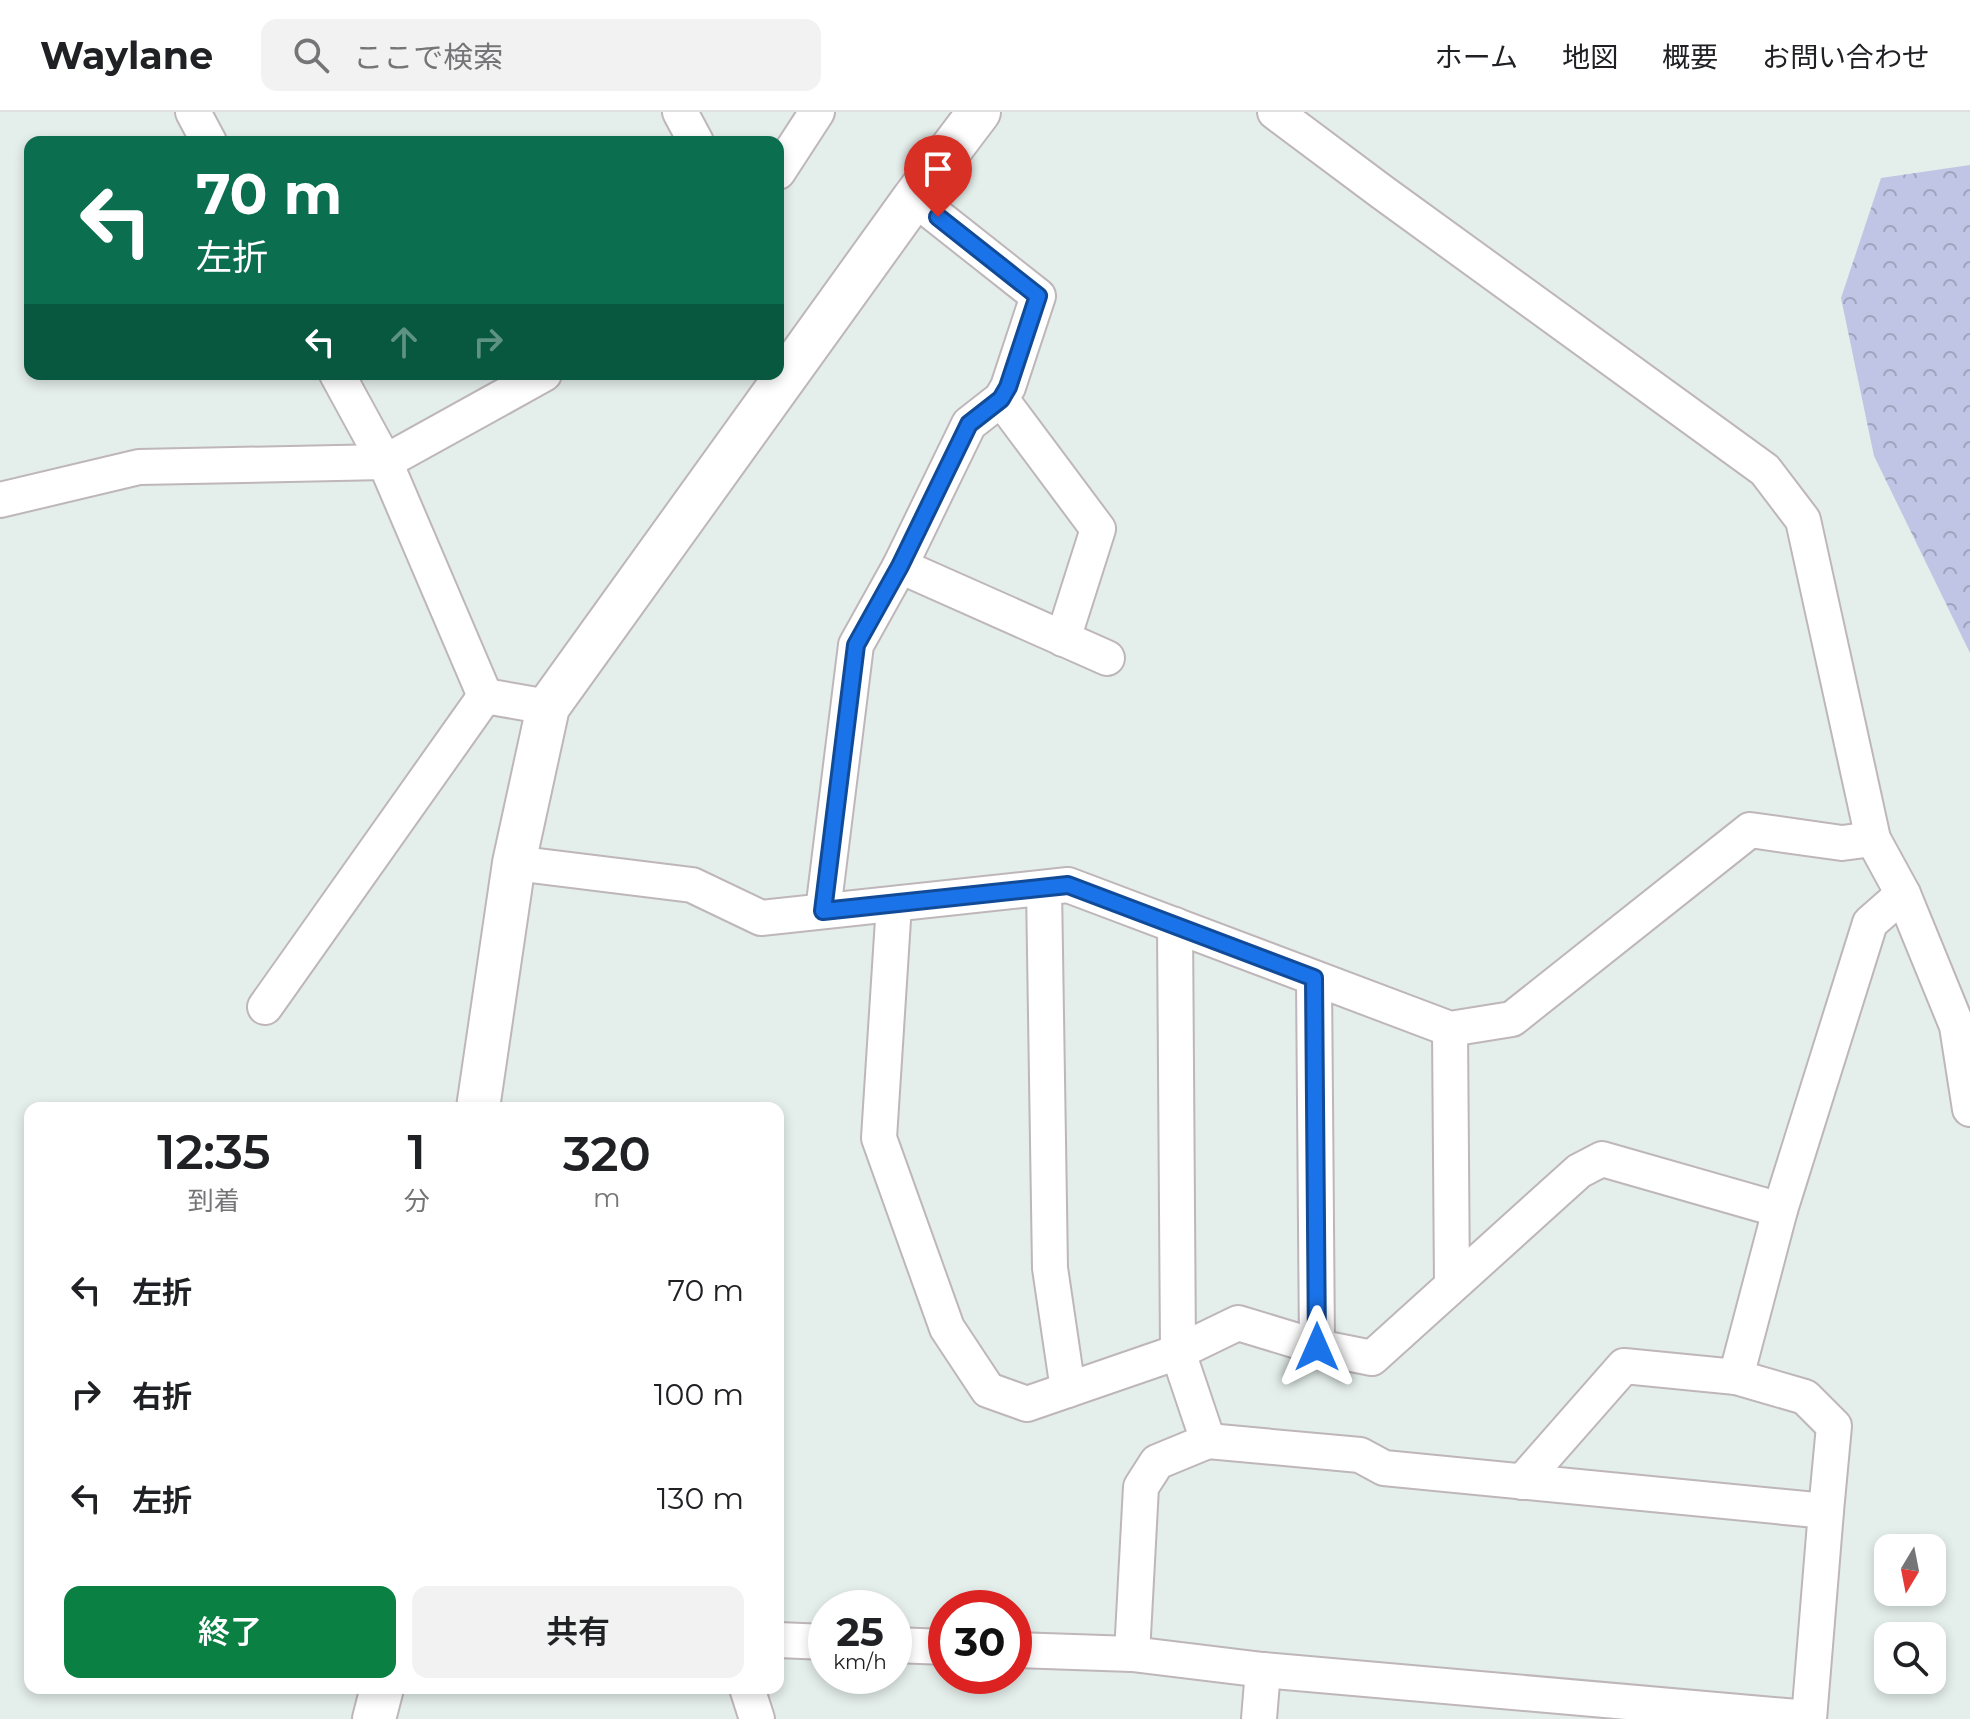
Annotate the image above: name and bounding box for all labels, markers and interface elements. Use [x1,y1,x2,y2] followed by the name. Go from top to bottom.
[261,19,821,91] search box
[40,32,213,79] text: Waylane
[289,33,333,77] icon: search
[353,39,503,76] text: ここで検索
[1435,40,1518,74] text: ホーム
[1562,40,1618,74] text: 地図
[1662,40,1718,74] text: 概要
[1762,40,1930,74] text: お問い合わせ
[904,135,972,217] pin
[916,147,960,191] icon: arrive
[196,160,342,228] text: 70 m
[64,168,168,272] icon: left
[196,235,268,279] text: 左折
[298,320,342,364] icon: left
[382,320,426,364] icon: ahead
[466,320,510,364] icon: right
[157,1123,271,1181] text: 12:35
[408,1123,426,1181] text: 1
[563,1125,651,1183] text: 320
[593,1182,621,1214] text: m
[188,1185,240,1217] text: 到着
[404,1185,430,1217] text: 分
[64,1268,108,1312] icon: left
[667,1272,744,1309] text: 70 m
[132,1274,192,1311] text: 左折
[1275,1305,1359,1389] position arrow
[64,1372,108,1416] icon: right
[654,1376,744,1413] text: 100 m
[132,1378,192,1415] text: 右折
[64,1476,108,1520] icon: left
[657,1480,744,1517] text: 130 m
[132,1482,192,1519] text: 左折
[1874,1534,1946,1606] north arrow
[1874,1534,1946,1694] map controls
[64,1586,396,1678] button: 終了
[412,1586,744,1678] button: 共有
[928,1590,1032,1694] speed limit sign: 30
[836,1607,884,1656] text: 25
[1874,1622,1946,1694] button: search
[833,1650,887,1674] text: km/h

